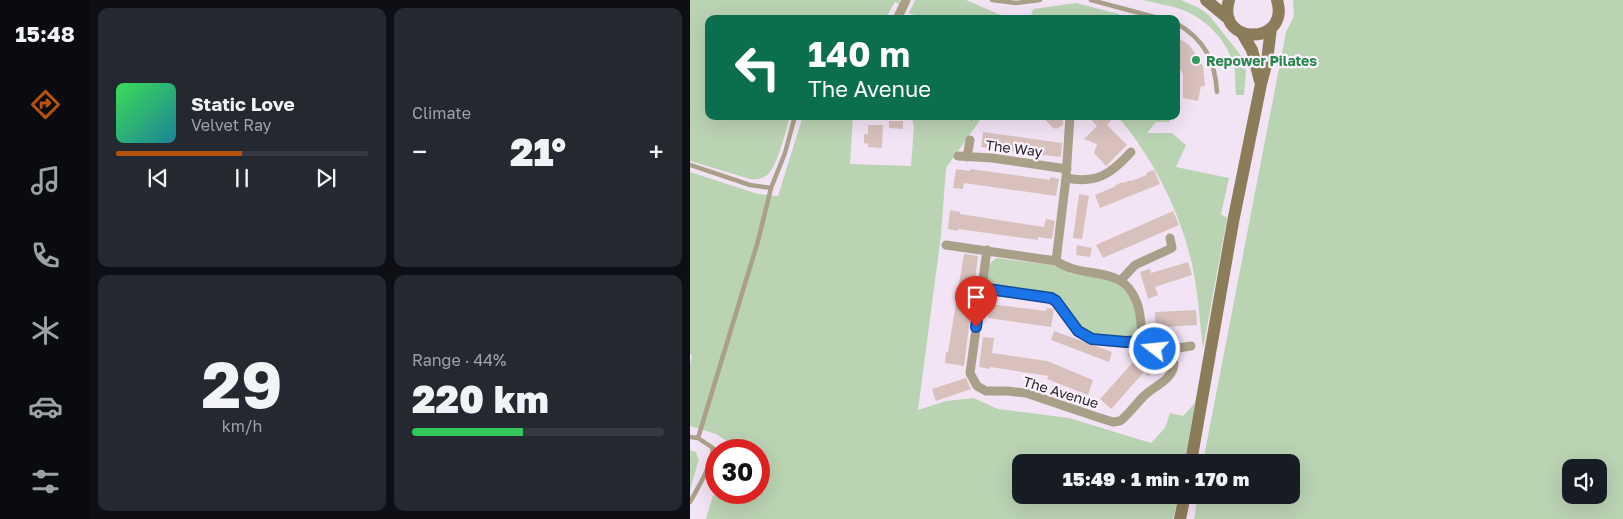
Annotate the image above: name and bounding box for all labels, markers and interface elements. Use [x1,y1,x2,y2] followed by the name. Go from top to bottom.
[15,20,75,47] text: 15:48
[808,33,910,75] text: 140 m
[725,35,790,100] icon: left
[1206,52,1317,69] place label: Repower Pilates
[1190,54,1202,66] marker: Repower Pilates
[808,75,931,102] text: The Avenue
[28,87,63,122] icon: directions
[191,92,295,115] text: Static Love
[412,103,471,123] text: Climate
[191,115,272,135] text: Velvet Ray
[510,129,566,174] text: 21°
[412,135,427,168] text: −
[649,135,664,168] text: +
[985,136,1044,160] street label: The Way
[28,163,63,198] icon: music
[144,164,172,192] icon: previous
[228,164,256,192] icon: pause
[312,164,340,192] icon: next
[28,238,63,273] icon: phone
[955,276,997,327] pin
[962,283,990,311] icon: arrive
[28,313,63,348] icon: climate
[1128,322,1180,374] position arrow
[202,344,282,422] text: 29
[412,350,506,370] text: Range · 44%
[1021,372,1101,412] street label: The Avenue
[412,376,549,421] text: 220 km
[28,389,63,424] icon: car
[222,416,262,436] text: km/h
[705,439,770,504] speed limit sign: 30
[1562,459,1607,504] map controls
[1562,459,1607,504] button: sound
[28,464,63,499] icon: filters
[1063,467,1249,490] text: 15:49 · 1 min · 170 m

